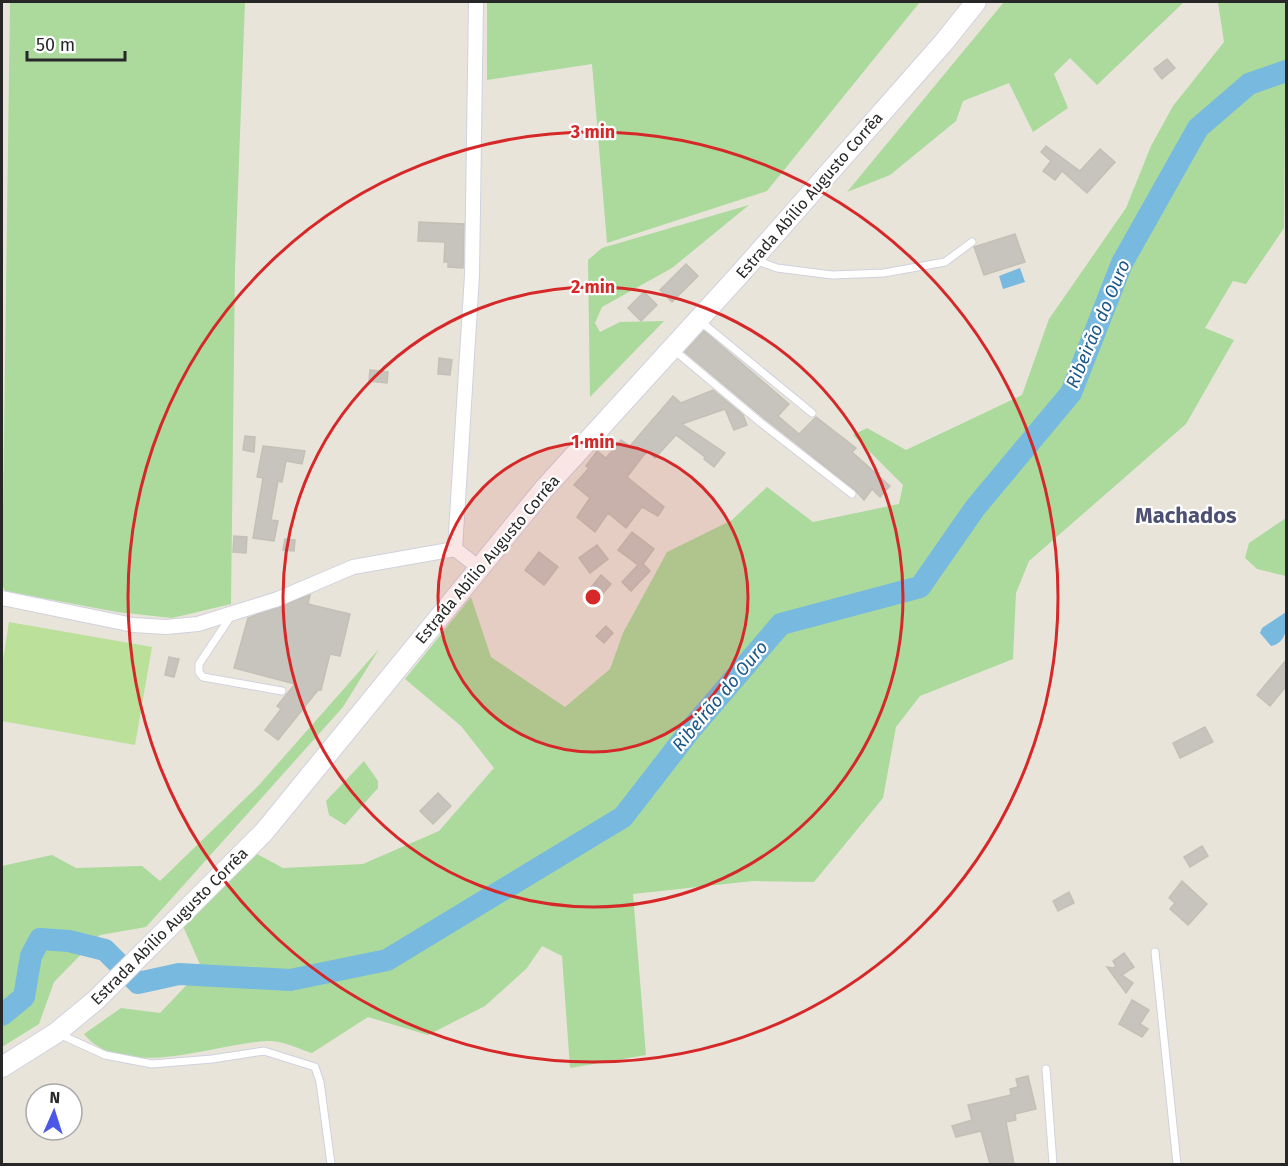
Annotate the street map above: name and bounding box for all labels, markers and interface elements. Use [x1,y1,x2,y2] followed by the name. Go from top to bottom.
[27,24,124,62] scale bar
[36,34,75,56] text: 50 m
[732,108,887,282] street label: Estrada Abílio Augusto Corrêa
[570,121,615,143] text: 3 min
[1061,257,1135,391] water label: Ribeirão do Ouro
[571,276,615,298] text: 2 min
[571,431,615,453] text: 1 min
[411,471,564,648] street label: Estrada Abílio Augusto Corrêa
[1135,502,1237,529] district label: Machados
[583,587,603,607] centre of rings
[667,636,773,756] water label: Ribeirão do Ouro
[87,844,252,1009] street label: Estrada Abílio Augusto Corrêa
[24,1082,84,1142] north arrow
[49,1088,61,1107] text: N

